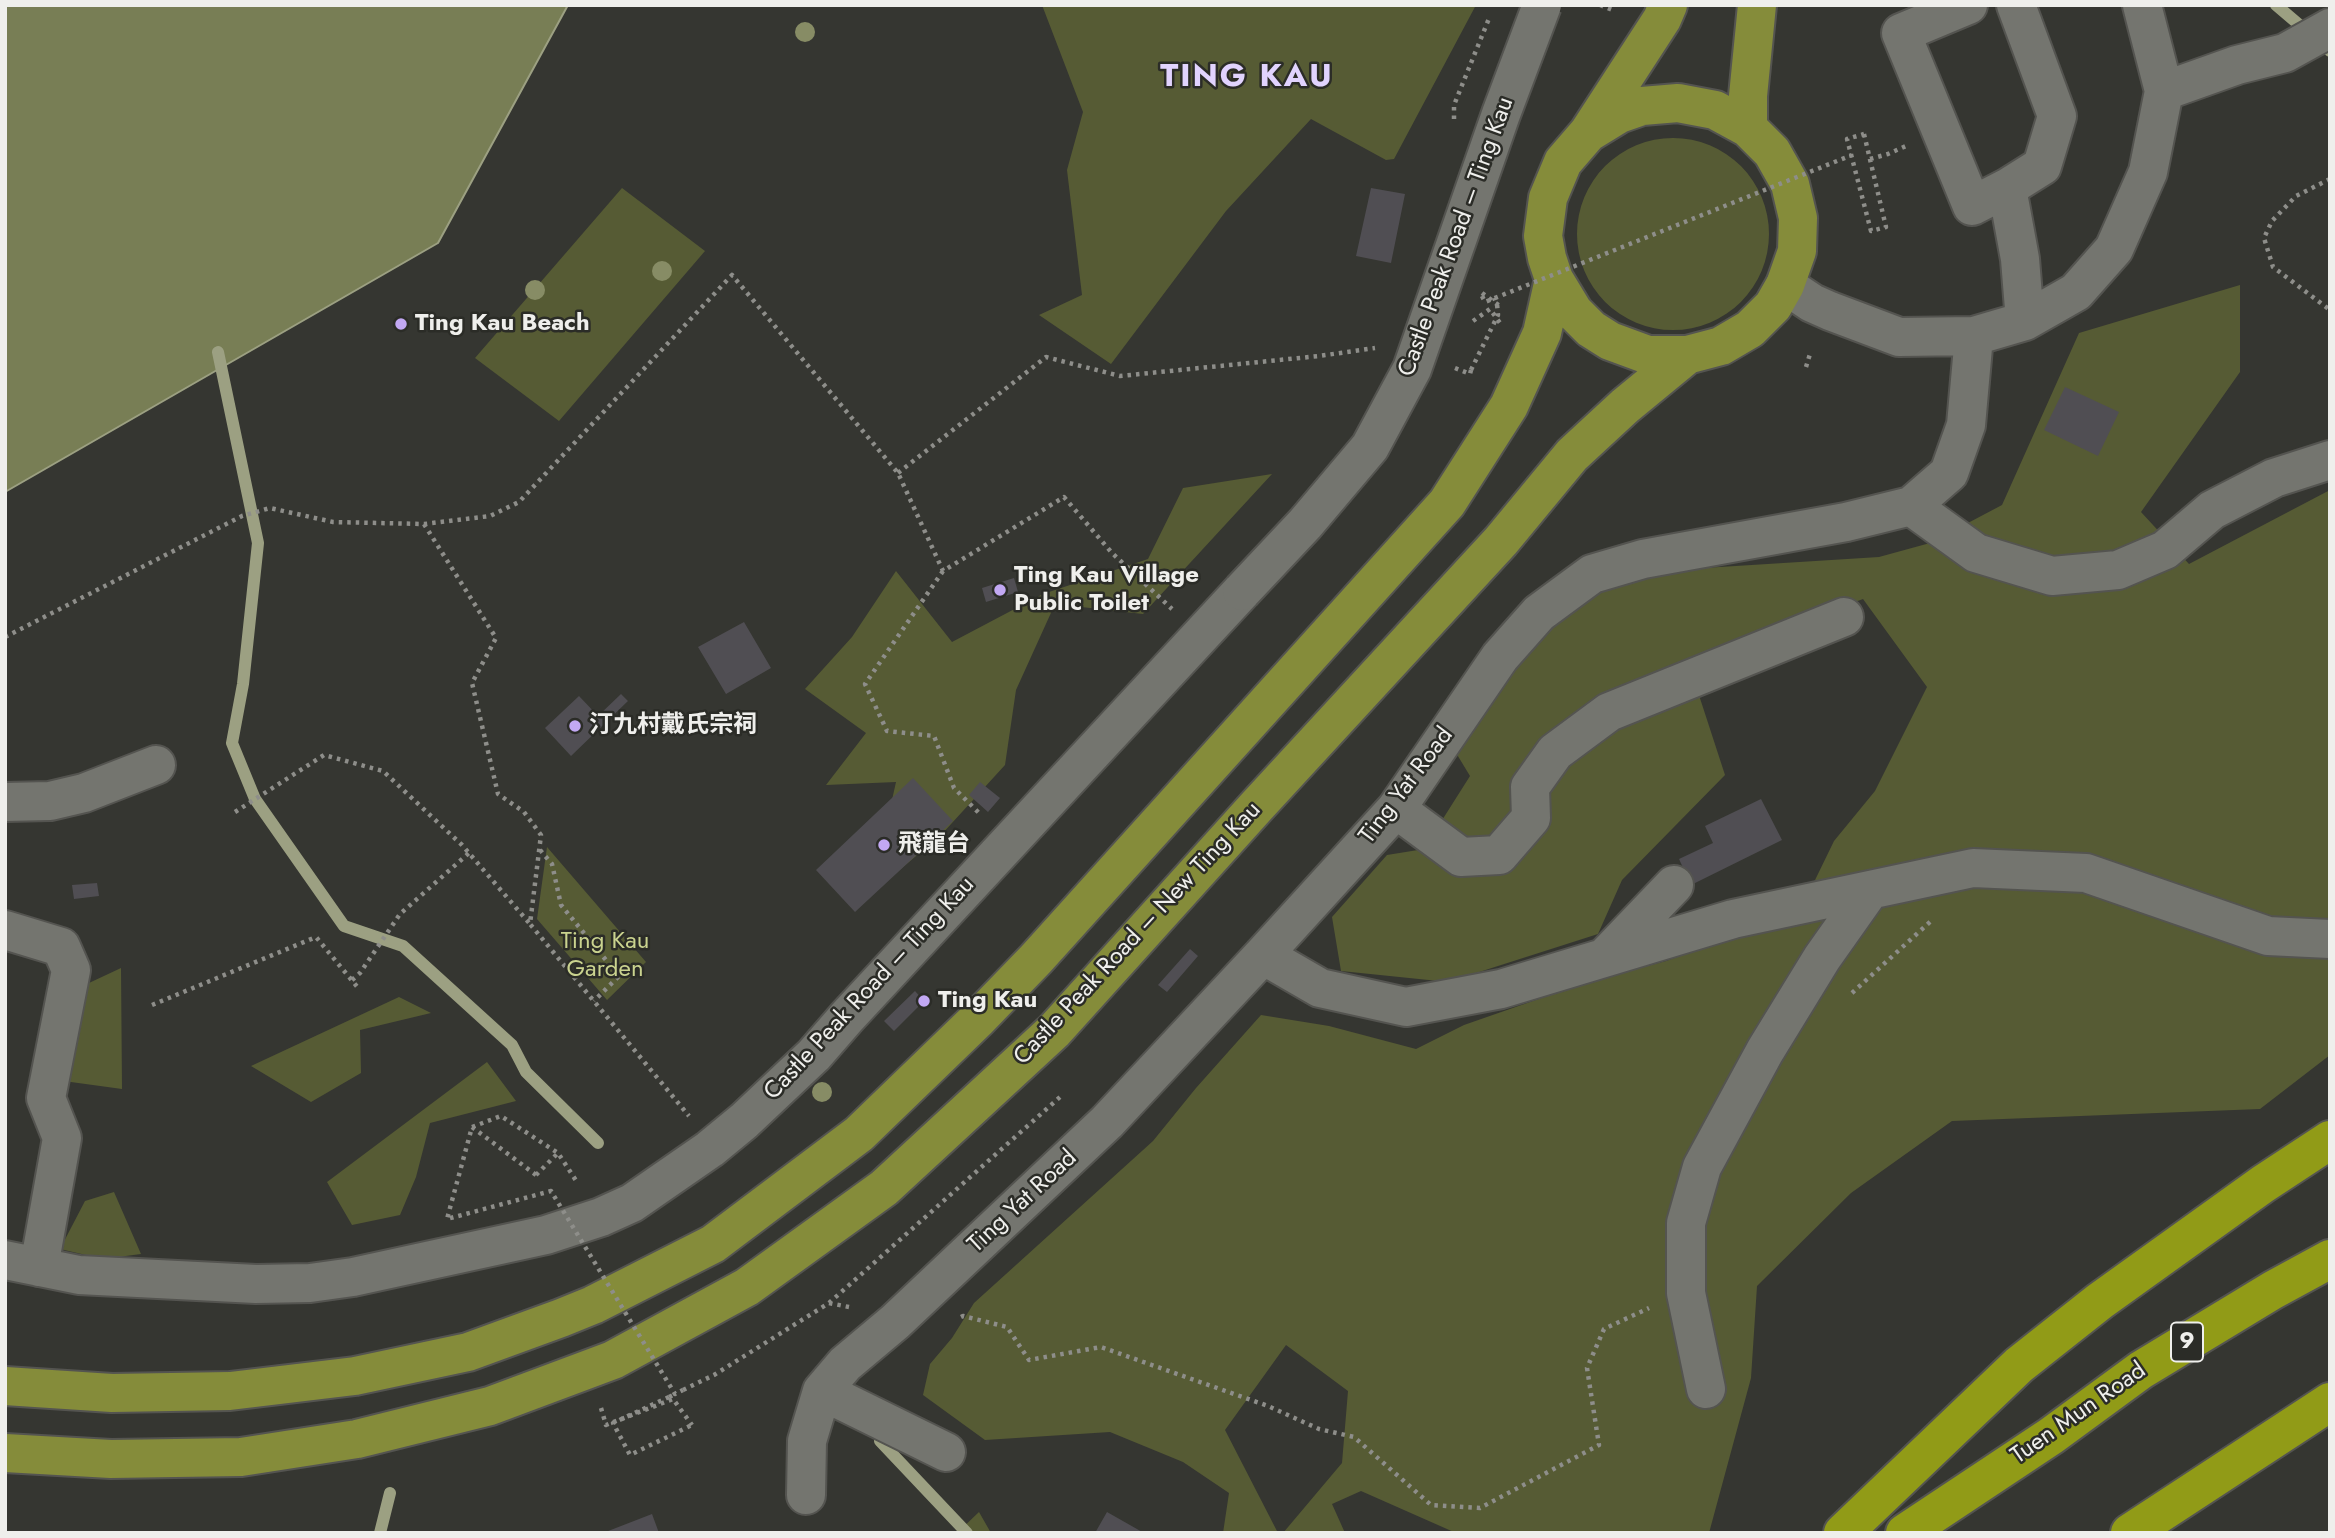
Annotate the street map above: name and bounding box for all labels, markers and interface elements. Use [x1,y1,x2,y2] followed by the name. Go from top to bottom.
[1161,59,1333,97] district label: TING KAU
[1393,93,1521,381] street label: Castle Peak Road – Ting Kau
[415,310,590,338] place label: Ting Kau Beach
[393,316,409,332] marker: Ting Kau Beach
[1014,562,1199,618] place label: Ting Kau Village Public Toilet
[992,582,1008,598] marker: Ting Kau Village Public Toilet
[589,712,757,740] place label: 汀九村戴氏宗祠
[567,718,583,734] marker: 汀九村戴氏宗祠
[1354,722,1460,850] street label: Ting Yat Road
[1008,796,1268,1072] street label: Castle Peak Road – New Ting Kau
[898,831,970,859] place label: 飛龍台
[876,837,892,853] marker: 飛龍台
[759,871,981,1107] street label: Castle Peak Road – Ting Kau
[561,928,649,984] park label: Ting Kau Garden
[938,987,1037,1015] place label: Ting Kau
[916,993,932,1009] marker: Ting Kau
[963,1144,1083,1260] street label: Ting Yat Road
[2171,1322,2203,1362] road number: 9
[2006,1357,2152,1471] street label: Tuen Mun Road

